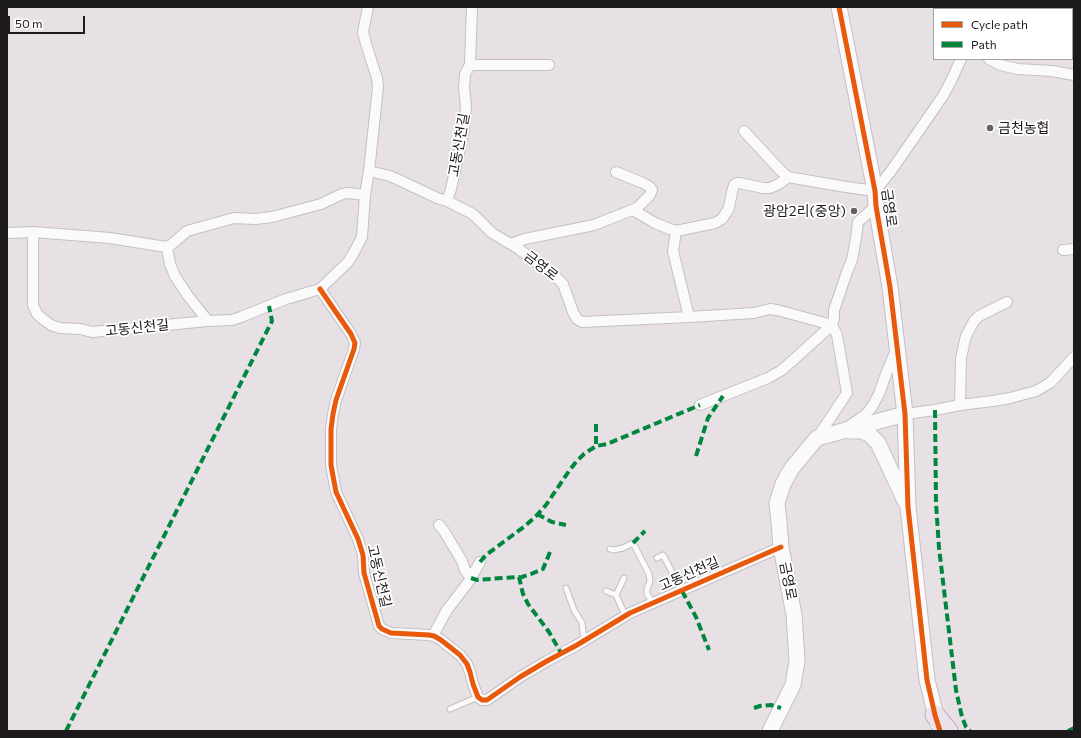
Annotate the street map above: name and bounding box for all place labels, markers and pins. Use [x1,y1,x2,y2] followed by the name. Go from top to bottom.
[998,120,1050,136] place label: 금천농협
[985,123,995,133] marker: 금천농협
[763,203,846,219] place label: 광암2리(중앙)
[849,206,859,216] marker: 광암2리(중앙)

